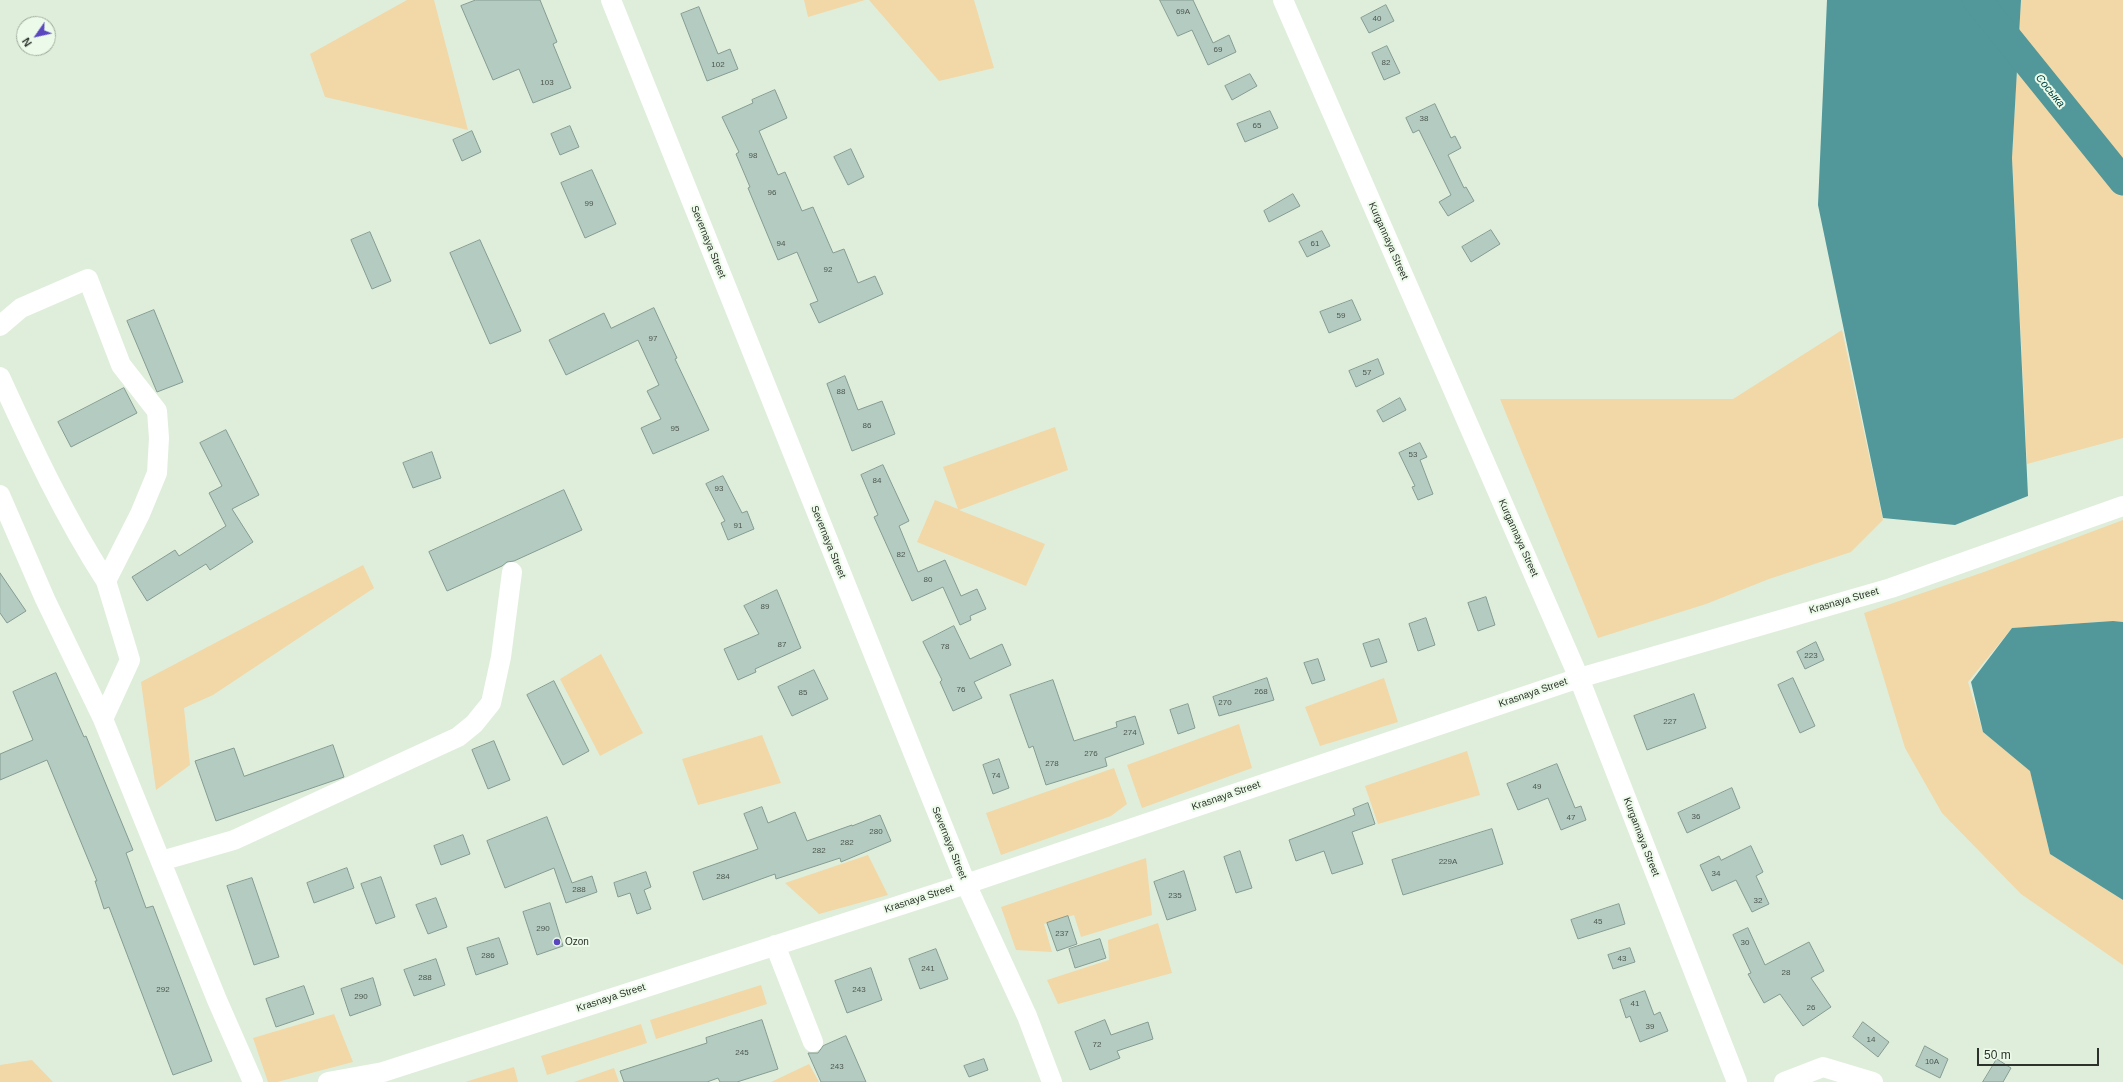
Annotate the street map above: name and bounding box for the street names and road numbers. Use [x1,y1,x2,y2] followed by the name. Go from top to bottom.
[1366,200,1410,282] street label: Kurgannaya Street
[688,204,728,280] street label: Severnaya Street
[1496,497,1540,579] street label: Kurgannaya Street
[808,504,848,580] street label: Severnaya Street
[1808,585,1880,617] street label: Krasnaya Street
[1497,676,1569,710] street label: Krasnaya Street
[1190,779,1262,813] street label: Krasnaya Street
[1620,796,1662,878] street label: Kurgannaya Street
[929,805,969,881] street label: Severnaya Street
[883,882,955,916] street label: Krasnaya Street
[575,981,647,1015] street label: Krasnaya Street

